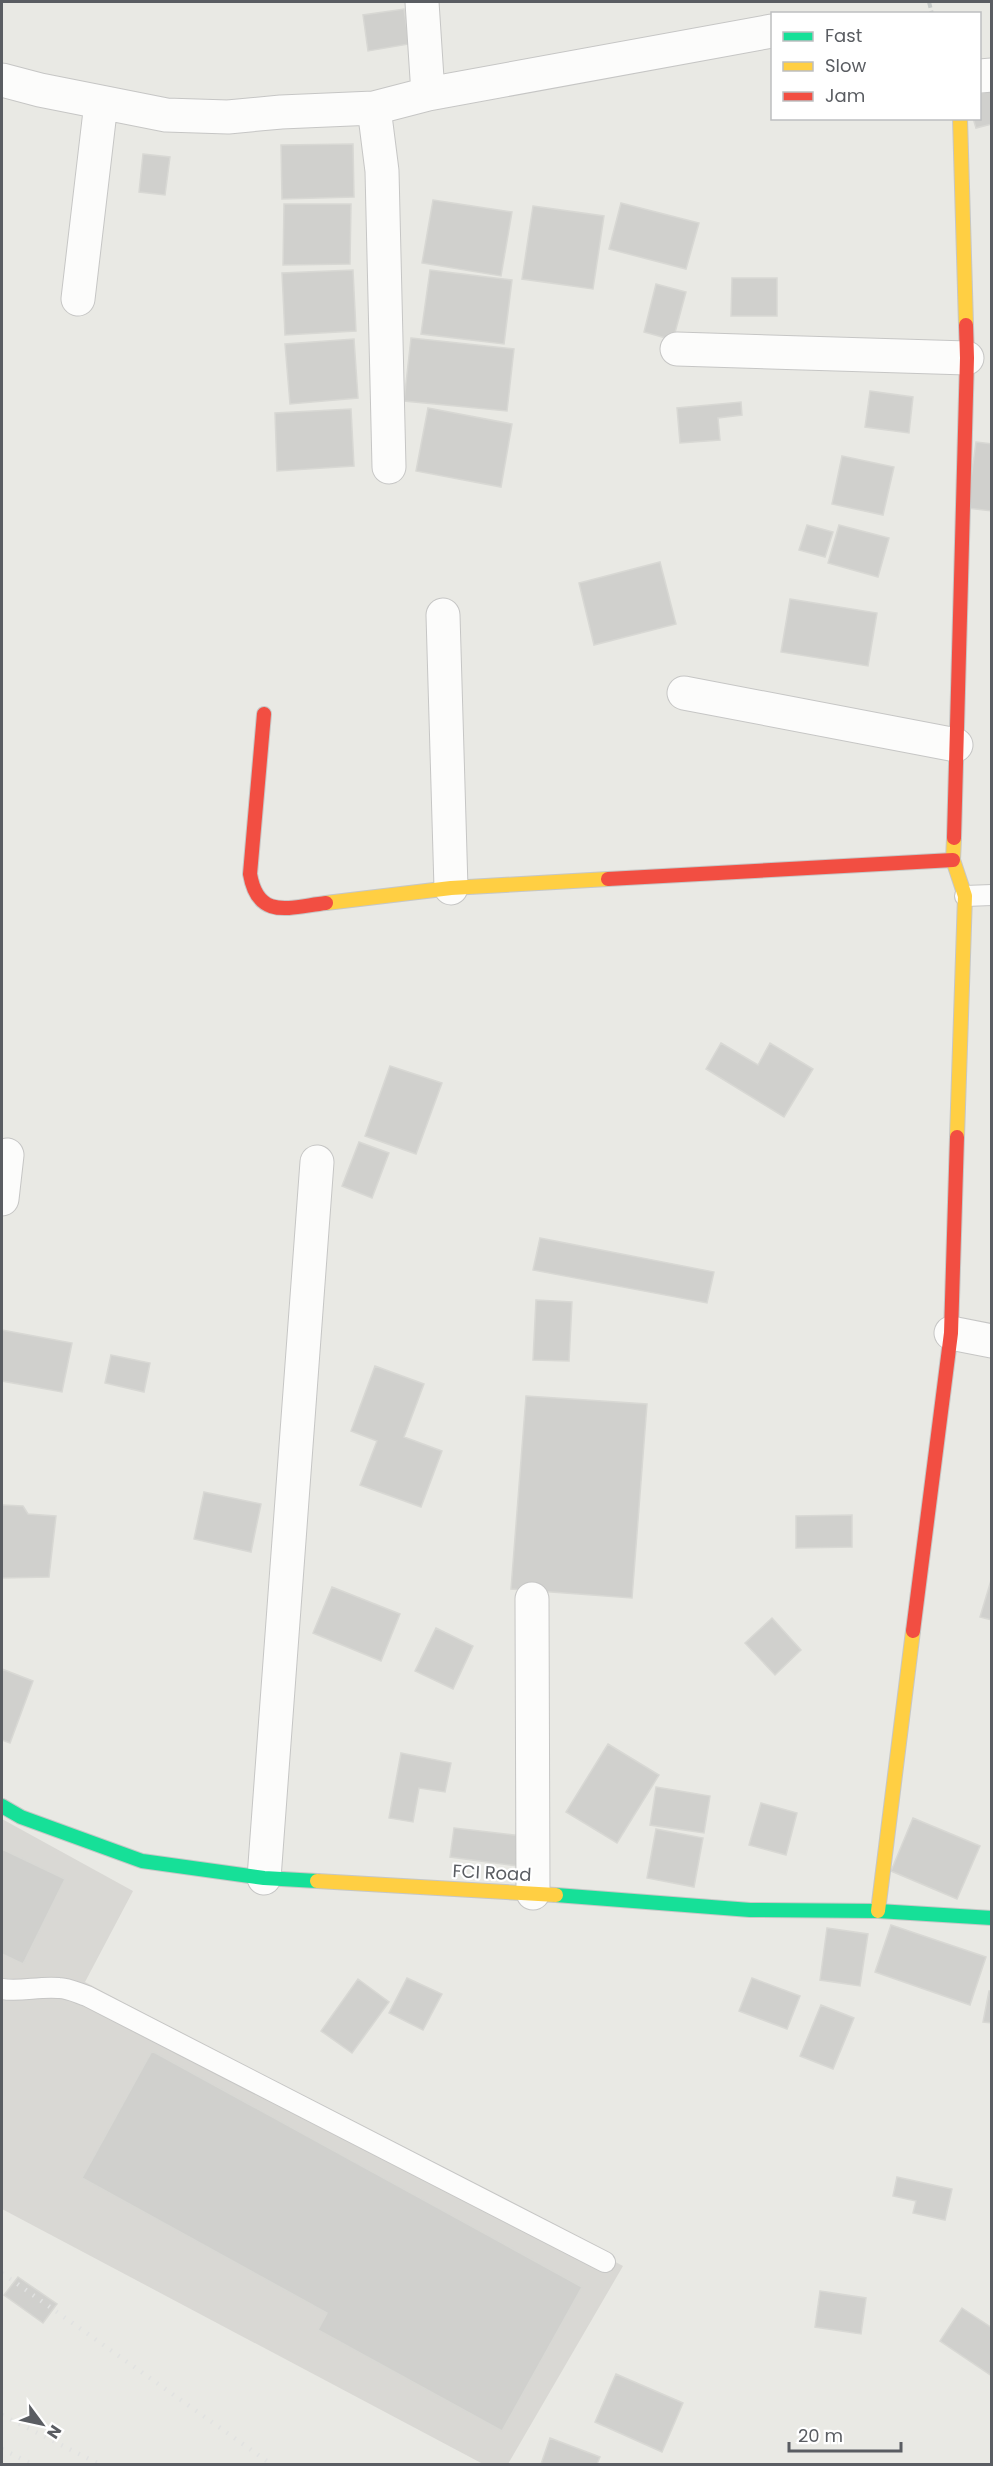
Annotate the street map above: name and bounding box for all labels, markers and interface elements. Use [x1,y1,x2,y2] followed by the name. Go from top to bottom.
[771,12,981,120] legend
[825,23,862,48] text: Fast
[825,53,867,78] text: Slow
[825,83,865,108] text: Jam
[452,1858,532,1887] street label: FCI Road
[12,2394,72,2454] north arrow
[789,2415,902,2453] scale bar
[41,2421,67,2443] text: N
[798,2423,843,2448] text: 20 m

